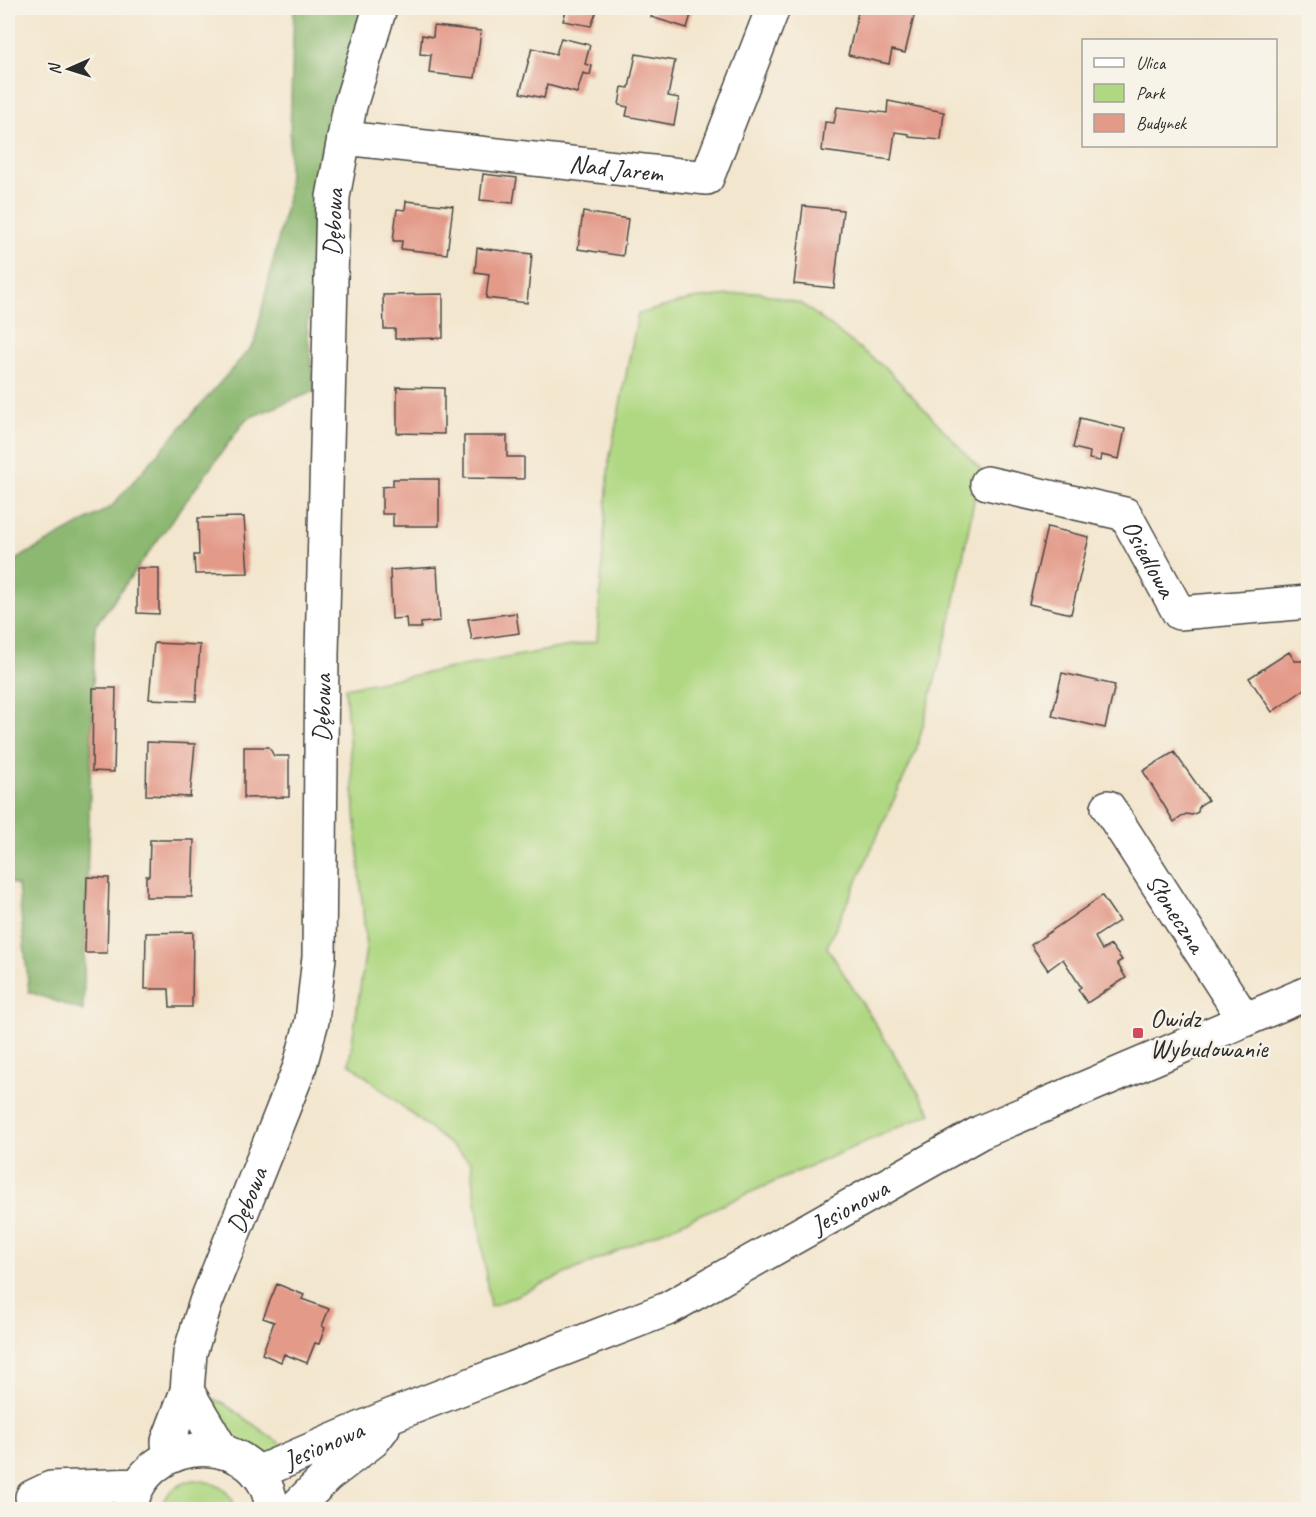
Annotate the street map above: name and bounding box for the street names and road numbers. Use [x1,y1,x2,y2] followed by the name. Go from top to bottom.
[568,147,666,190] street label: Nad Jarem
[316,184,352,257] street label: Dębowa
[1114,514,1184,605] street label: Osiedlowa
[305,672,339,742] street label: Dębowa
[1138,868,1214,961] street label: Słoneczna
[219,1161,276,1238] street label: Dębowa
[803,1171,896,1243] street label: Jesionowa
[276,1413,370,1478] street label: Jesionowa

